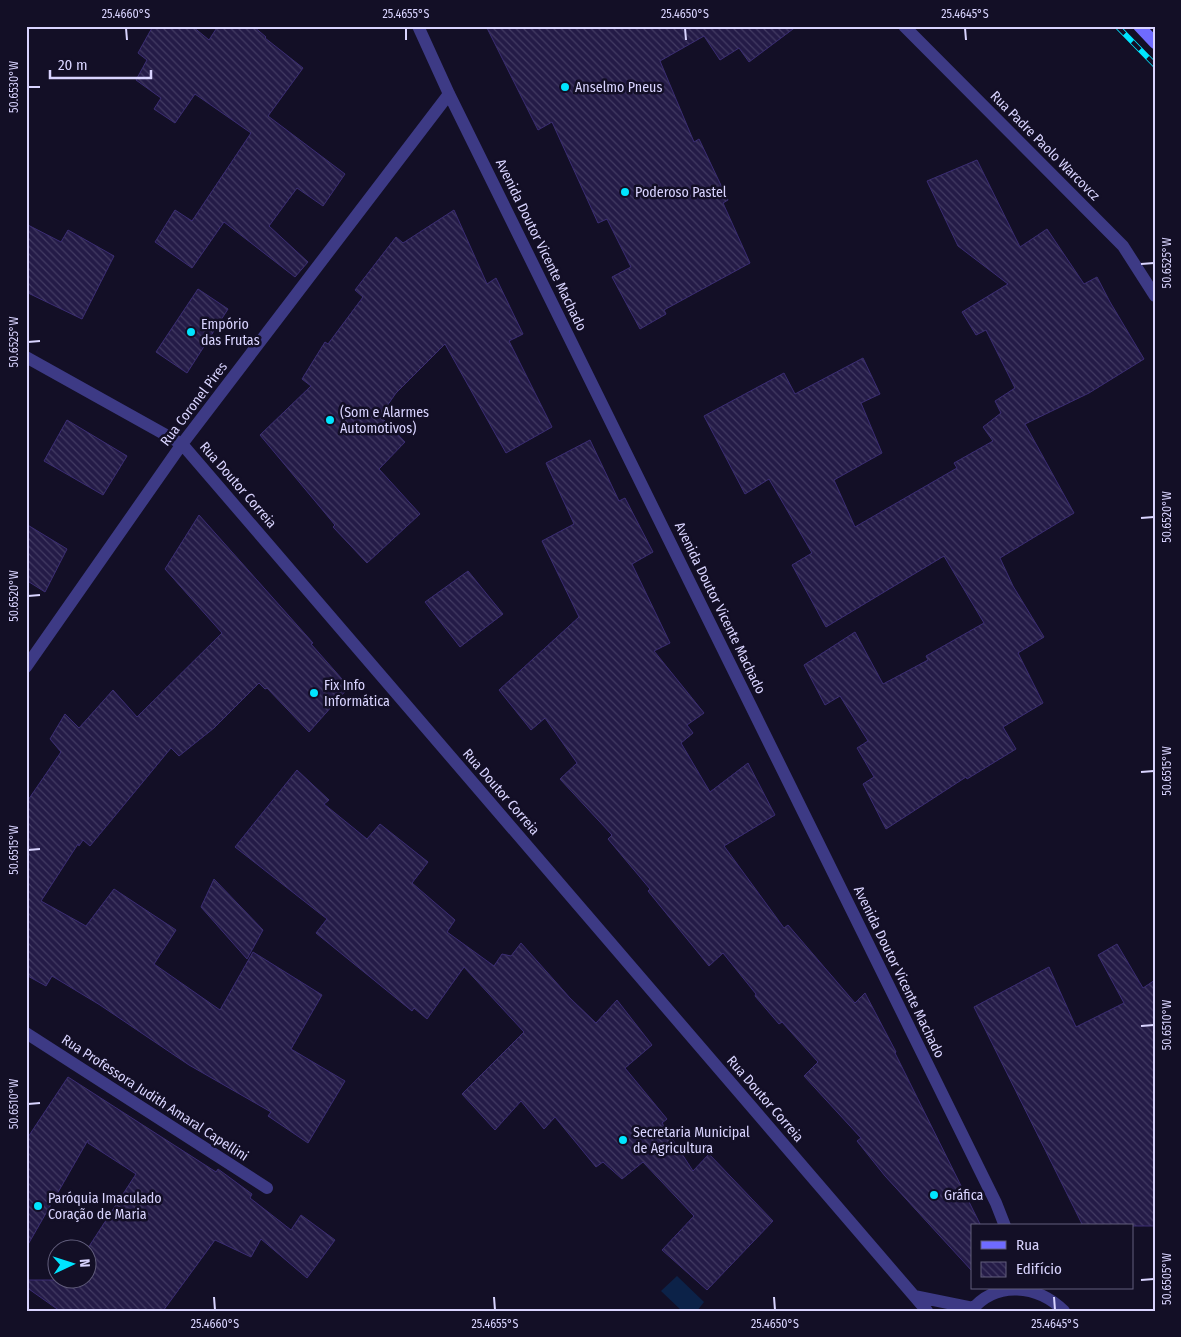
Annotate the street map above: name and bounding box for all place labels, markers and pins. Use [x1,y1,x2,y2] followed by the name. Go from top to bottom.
[575,79,662,96] place label: Anselmo Pneus
[559,81,571,93] marker: Anselmo Pneus
[635,184,727,201] place label: Poderoso Pastel
[619,186,631,198] marker: Poderoso Pastel
[201,316,260,349] place label: Empório das Frutas
[185,326,197,338] marker: Empório das Frutas
[340,404,429,437] place label: (Som e Alarmes Automotivos)
[324,414,336,426] marker: (Som e Alarmes Automotivos)
[324,677,390,710] place label: Fix Info Informática
[308,687,320,699] marker: Fix Info Informática
[633,1124,750,1157] place label: Secretaria Municipal de Agricultura
[617,1134,629,1146] marker: Secretaria Municipal de Agricultura
[944,1187,984,1204] place label: Gráfica
[928,1189,940,1201] marker: Gráfica
[48,1190,162,1223] place label: Paróquia Imaculado Coração de Maria
[32,1200,44,1212] marker: Paróquia Imaculado Coração de Maria

